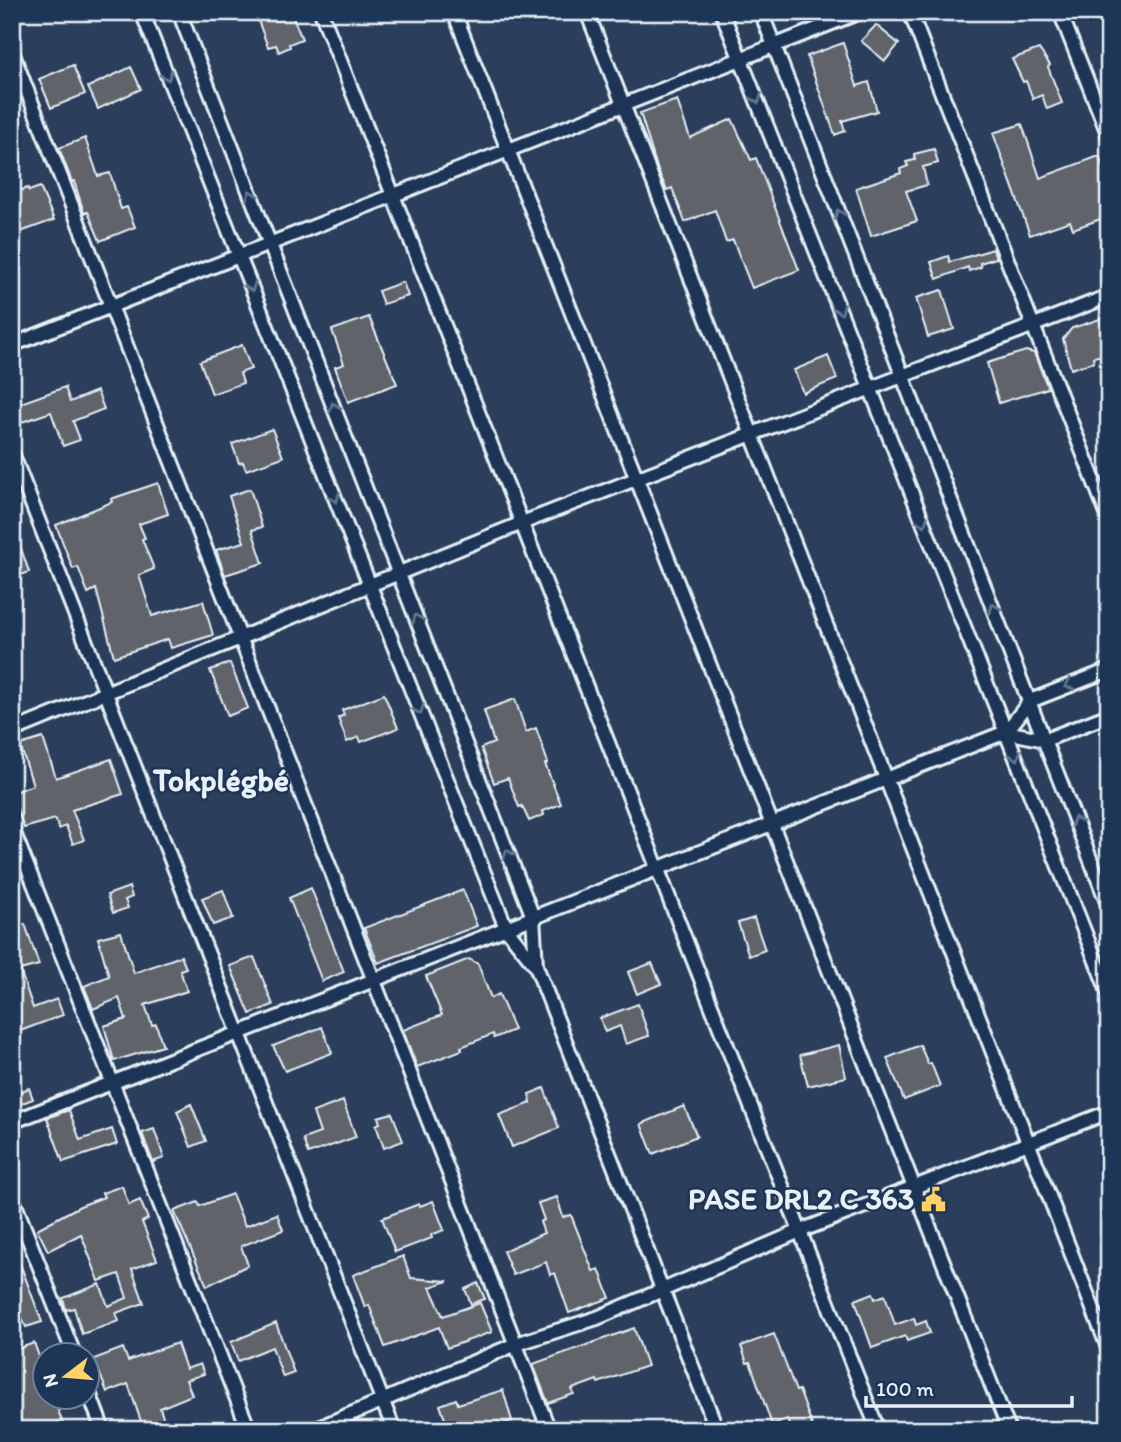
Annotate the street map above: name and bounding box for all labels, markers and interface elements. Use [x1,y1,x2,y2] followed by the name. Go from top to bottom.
[158,69,172,81] one-way arrow
[748,92,762,104] one-way arrow
[245,190,259,202] one-way arrow
[833,209,847,221] one-way arrow
[243,280,257,292] one-way arrow
[831,304,845,316] one-way arrow
[328,402,342,414] one-way arrow
[327,492,341,504] one-way arrow
[915,515,929,527] one-way arrow
[988,603,1002,615] one-way arrow
[411,614,425,626] one-way arrow
[1064,677,1076,691] one-way arrow
[411,703,425,715] one-way arrow
[1007,750,1021,762] one-way arrow
[152,761,289,799] district label: Tokplégbé
[1070,815,1084,827] one-way arrow
[503,848,517,860] one-way arrow
[688,1180,914,1217] place label: PASE DRL2 C 363
[920,1185,948,1213] public building icon: PASE DRL2 C 363
[32,1340,102,1410] north arrow
[866,1365,1072,1409] scale bar
[37,1371,63,1390] text: N
[876,1376,934,1401] text: 100 m

